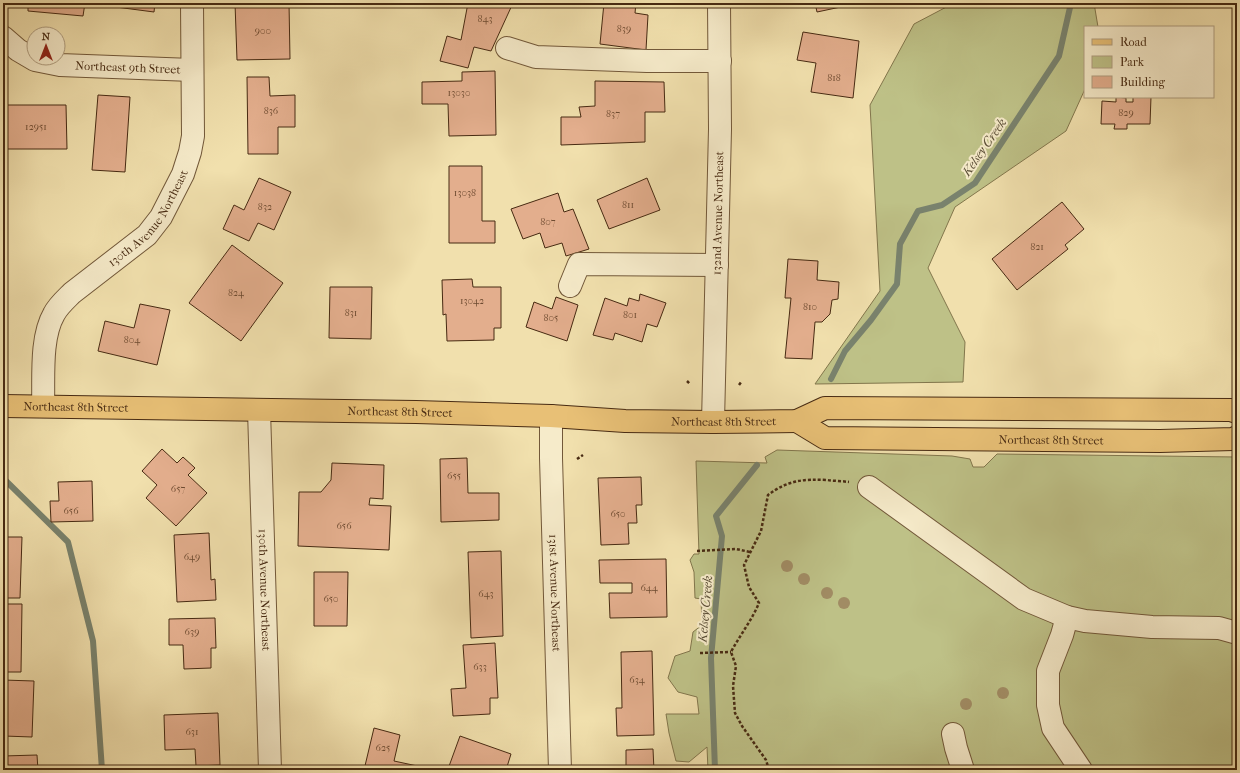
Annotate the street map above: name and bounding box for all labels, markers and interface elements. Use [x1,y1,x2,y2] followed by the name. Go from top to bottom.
[478,13,492,25] house number: 843
[617,23,631,35] house number: 839
[255,25,271,37] house number: 900
[26,26,66,66] north arrow
[1084,26,1214,98] legend
[42,30,51,43] text: N
[1120,35,1147,49] text: Road
[1120,55,1145,69] text: Park
[75,59,182,77] street label: Northeast 9th Street
[827,72,841,84] house number: 818
[1120,75,1165,89] text: Building
[448,87,470,99] house number: 13030
[264,105,279,117] house number: 836
[1118,107,1134,119] house number: 829
[606,108,620,120] house number: 837
[958,115,1009,180] water label: Kelsey Creek
[25,121,47,133] house number: 12951
[710,150,726,275] street label: 132nd Avenue Northeast
[105,168,191,269] street label: 130th Avenue Northeast
[454,187,476,199] house number: 13038
[622,199,634,211] house number: 811
[258,201,272,213] house number: 832
[540,216,556,228] house number: 807
[1030,241,1044,253] house number: 821
[228,287,245,299] house number: 824
[460,295,484,307] house number: 13042
[803,301,817,313] house number: 810
[345,307,357,319] house number: 831
[623,309,637,321] house number: 801
[544,312,558,324] house number: 805
[124,334,141,346] house number: 804
[23,399,129,415] street label: Northeast 8th Street
[347,404,453,420] street label: Northeast 8th Street
[671,414,777,429] street label: Northeast 8th Street
[999,433,1105,448] street label: Northeast 8th Street
[447,470,461,482] house number: 655
[171,483,185,495] house number: 657
[63,505,79,517] house number: 656
[610,508,626,520] house number: 650
[336,520,352,532] house number: 656
[256,529,273,652] street label: 130th Avenue Northeast
[546,534,564,653] street label: 131st Avenue Northeast
[184,551,200,563] house number: 649
[695,575,715,644] water label: Kelsey Creek
[640,582,659,594] house number: 644
[478,588,494,600] house number: 643
[323,593,339,605] house number: 650
[185,626,199,638] house number: 639
[473,661,487,673] house number: 633
[629,674,646,686] house number: 634
[185,726,199,738] house number: 631
[376,742,390,754] house number: 625

